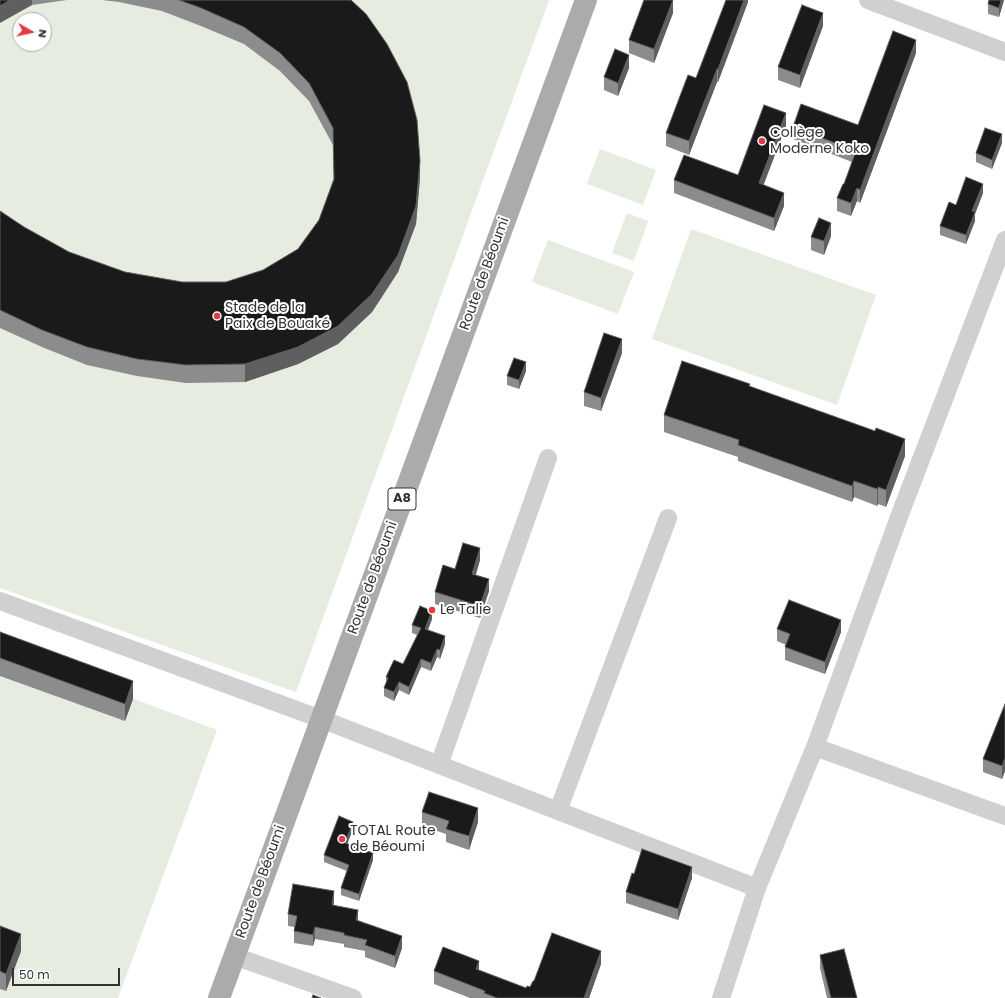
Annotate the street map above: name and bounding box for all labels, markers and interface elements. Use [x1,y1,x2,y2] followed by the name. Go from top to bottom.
[12,12,52,52] north arrow
[34,28,51,39] text: N
[770,125,869,158] place label: Collège Moderne Koko
[757,136,767,146] marker: Collège Moderne Koko
[457,215,513,333] street label: Route de Béoumi
[225,300,330,332] place label: Stade de la Paix de Bouaké
[212,311,222,321] marker: Stade de la Paix de Bouaké
[388,488,416,510] road number: A8
[345,519,401,637] street label: Route de Béoumi
[440,602,491,618] place label: Le Talie
[427,605,437,615] marker: Le Talie
[233,823,289,941] street label: Route de Béoumi
[350,823,436,856] place label: TOTAL Route de Béoumi
[337,834,347,844] marker: TOTAL Route de Béoumi
[14,960,122,986] scale bar
[19,966,50,983] text: 50 m

